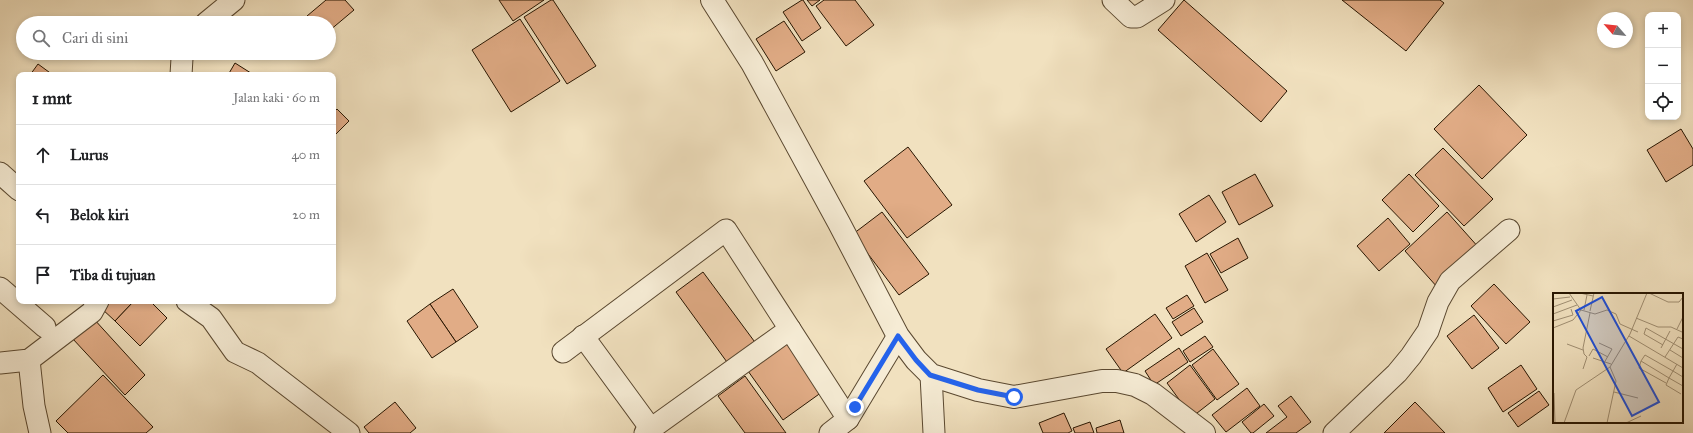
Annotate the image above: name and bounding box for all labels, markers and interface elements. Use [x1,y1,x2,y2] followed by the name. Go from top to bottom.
[1597,12,1633,48] north arrow
[1645,12,1681,120] map controls
[1645,12,1681,48] button: +
[16,16,336,60] search box
[30,27,52,49] icon: search
[62,29,128,47] text: Cari di sini
[1645,48,1681,84] button: −
[1645,84,1681,120] button: locate
[32,88,72,109] text: 1 mnt
[233,90,320,106] text: Jalan kaki · 60 m
[32,144,54,166] icon: ahead
[70,146,108,164] text: Lurus
[291,147,320,163] text: 40 m
[32,204,54,226] icon: left
[70,206,129,224] text: Belok kiri
[292,207,320,223] text: 20 m
[32,264,54,286] icon: arrive
[70,266,155,284] text: Tiba di tujuan
[1553,293,1683,423] inset map
[1005,388,1023,406] route start
[846,398,864,416] route end

